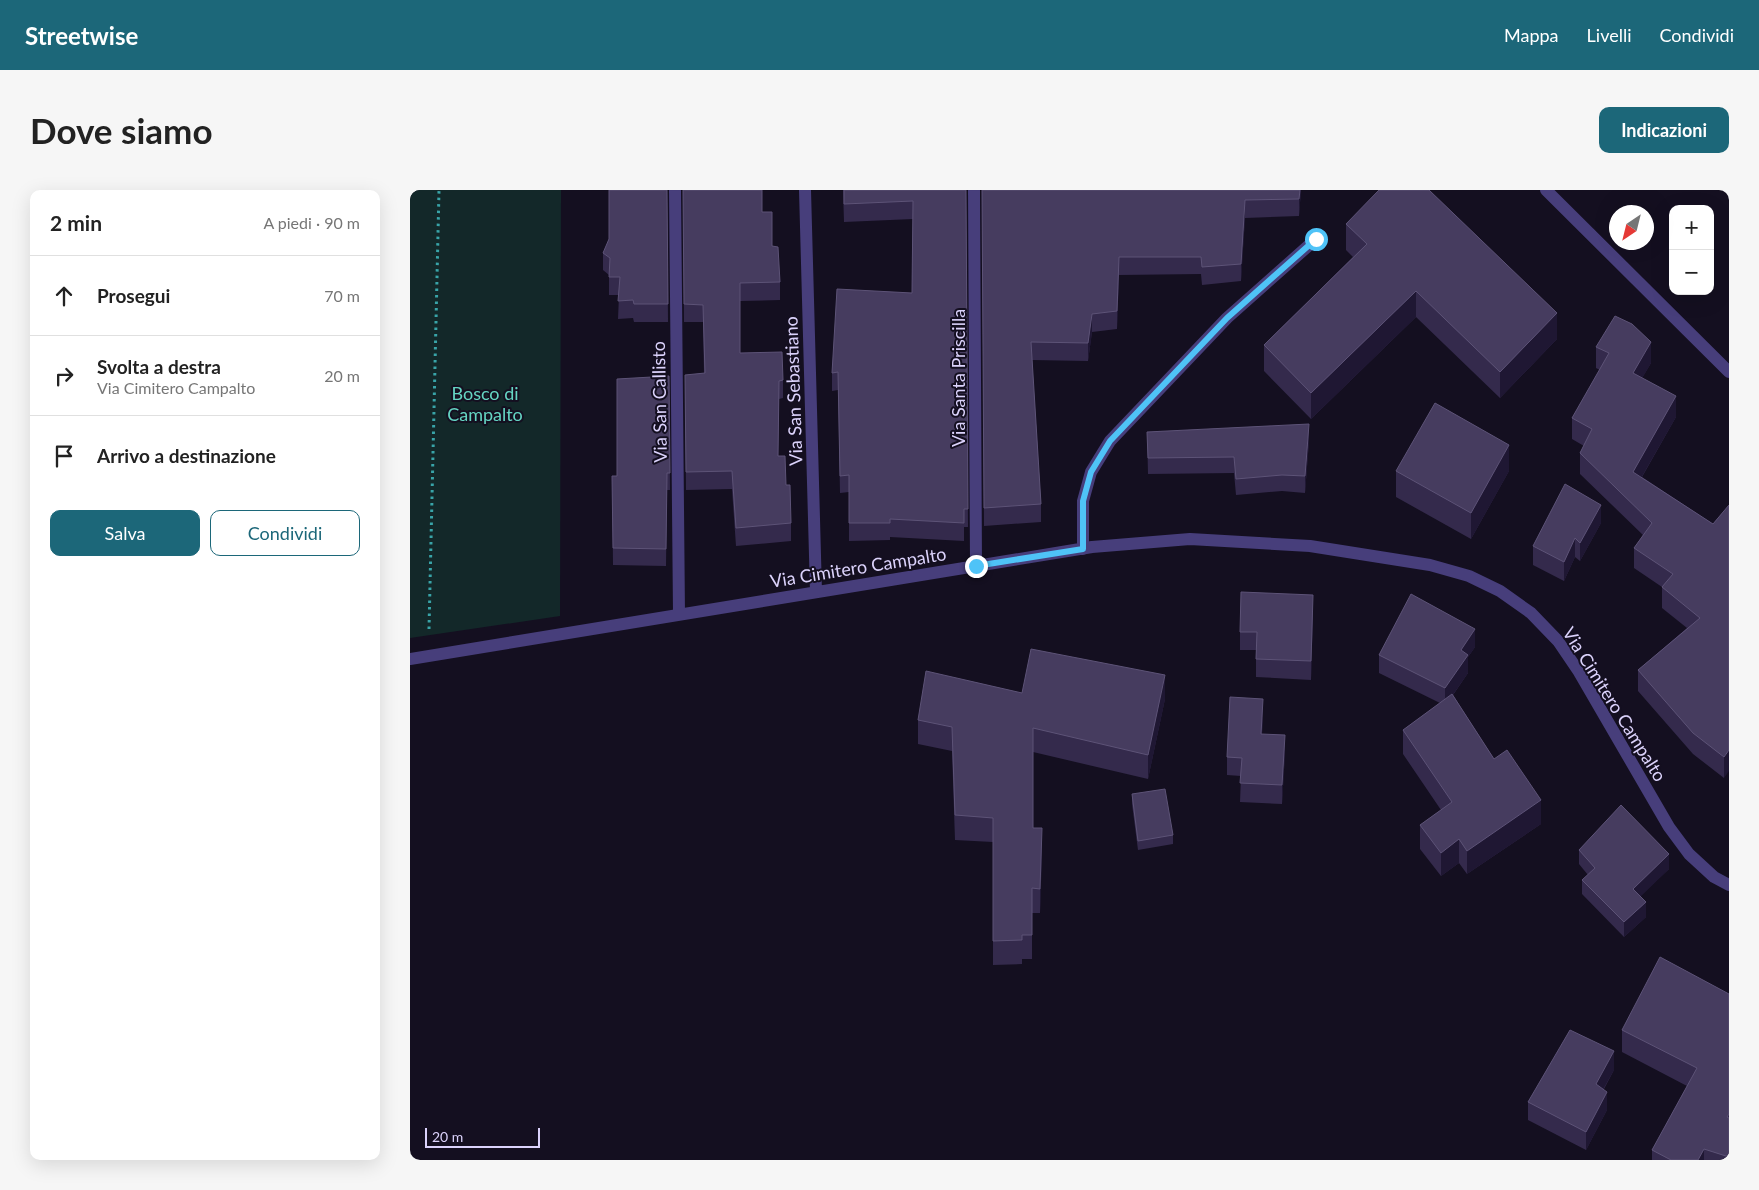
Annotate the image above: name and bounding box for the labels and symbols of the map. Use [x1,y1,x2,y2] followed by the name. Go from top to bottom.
[1609,205,1654,250] north arrow
[1305,228,1328,251] route start
[947,309,969,447] street label: Via Santa Priscilla
[779,316,807,466] street label: Via San Sebastiano
[647,341,671,463] street label: Via San Callisto
[447,382,523,425] park label: Bosco di Campalto
[768,542,948,592] street label: Via Cimitero Campalto
[965,555,988,578] route end
[1558,623,1672,785] street label: Via Cimitero Campalto
[425,1125,540,1148] scale bar

